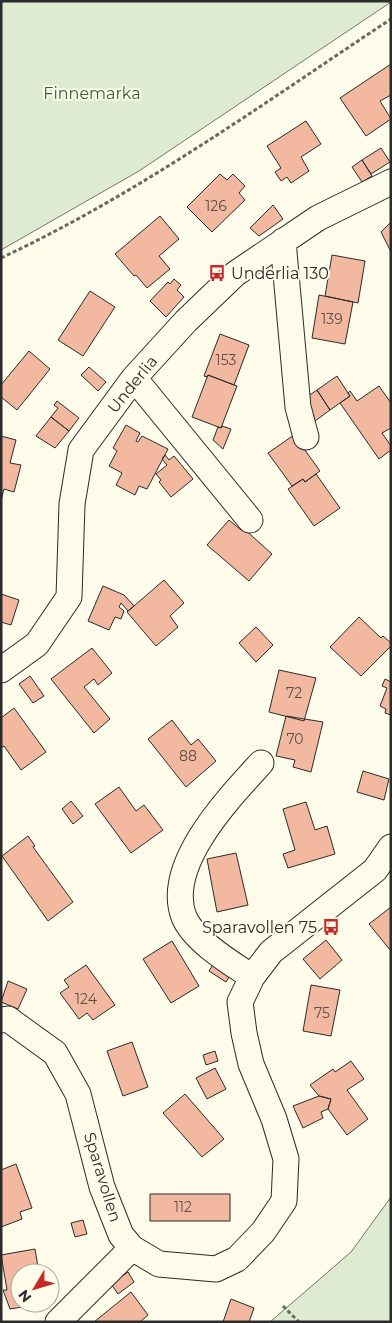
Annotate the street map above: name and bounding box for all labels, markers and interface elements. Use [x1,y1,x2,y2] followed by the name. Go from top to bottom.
[43,84,141,103] park label: Finnemarka
[205,197,227,215] house number: 126
[207,263,227,283] bus stop icon: Underlia 130
[231,264,329,283] place label: Underlia 130
[321,310,343,328] house number: 139
[216,351,237,369] house number: 153
[104,352,161,417] street label: Underlia
[286,684,302,702] house number: 72
[286,730,304,748] house number: 70
[179,747,197,765] house number: 88
[321,917,341,937] bus stop icon: Sparavollen 75
[202,918,317,937] place label: Sparavollen 75
[75,990,98,1008] house number: 124
[314,1004,330,1022] house number: 75
[80,1130,125,1224] street label: Sparavollen
[174,1198,192,1216] house number: 112
[10,1263,60,1313] north arrow
[14,1286,35,1306] text: N

